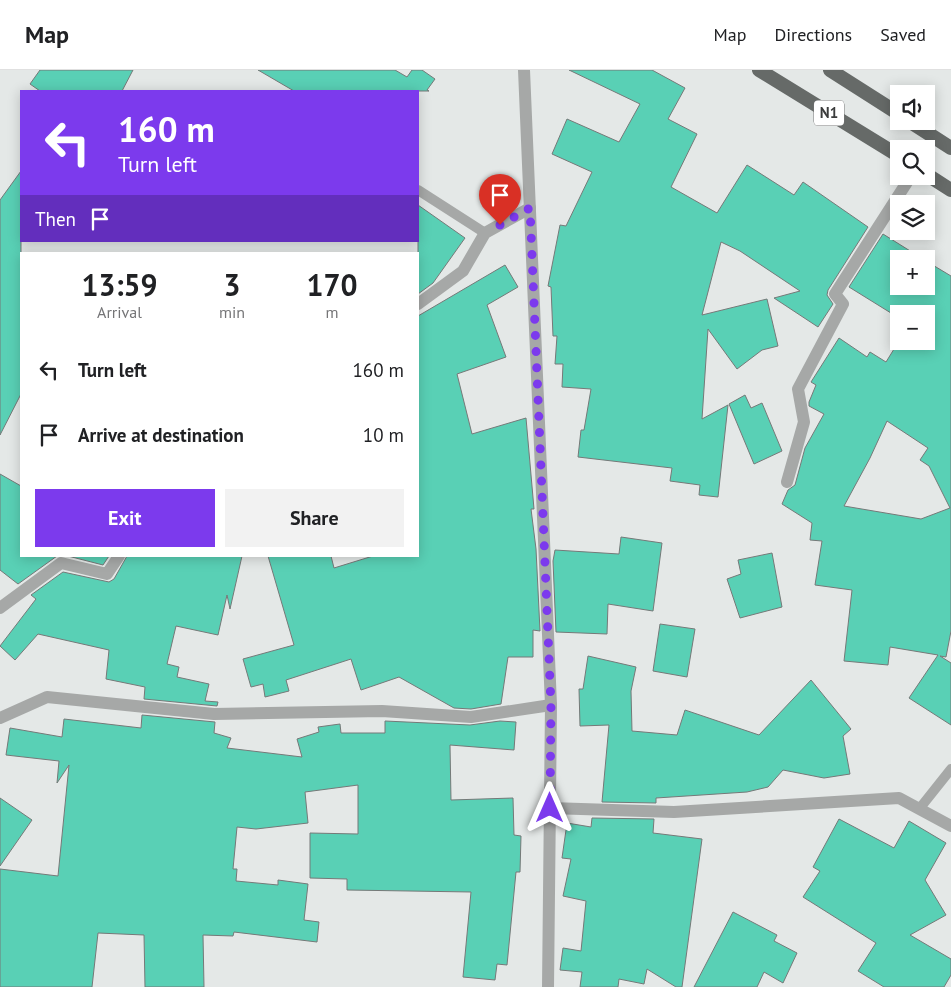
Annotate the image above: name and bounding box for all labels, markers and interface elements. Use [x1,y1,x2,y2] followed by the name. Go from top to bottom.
[25,19,69,50] text: Map
[714,23,746,46] text: Map
[774,23,852,46] text: Directions
[880,23,926,46] text: Saved
[890,85,935,350] map controls
[890,85,935,130] button: sound
[814,100,844,126] road number: N1
[118,106,215,152] text: 160 m
[35,110,100,175] icon: left
[890,140,935,185] button: search
[118,150,197,178] text: Turn left
[479,174,521,225] pin
[486,181,514,209] icon: arrive
[890,195,935,240] button: layers
[86,205,114,233] icon: arrive
[35,207,76,231] text: Then
[890,250,935,295] button: +
[81,265,158,304] text: 13:59
[224,265,241,304] text: 3
[306,265,358,304] text: 170
[97,302,142,322] text: Arrival
[219,302,245,322] text: min
[326,302,339,322] text: m
[890,305,935,350] button: −
[35,356,63,384] icon: left
[78,358,147,382] text: Turn left
[352,358,404,382] text: 160 m
[35,421,63,449] icon: arrive
[78,423,244,447] text: Arrive at destination
[363,423,404,447] text: 10 m
[35,489,215,547] button: Exit
[225,489,404,547] button: Share
[523,781,575,833] position arrow

